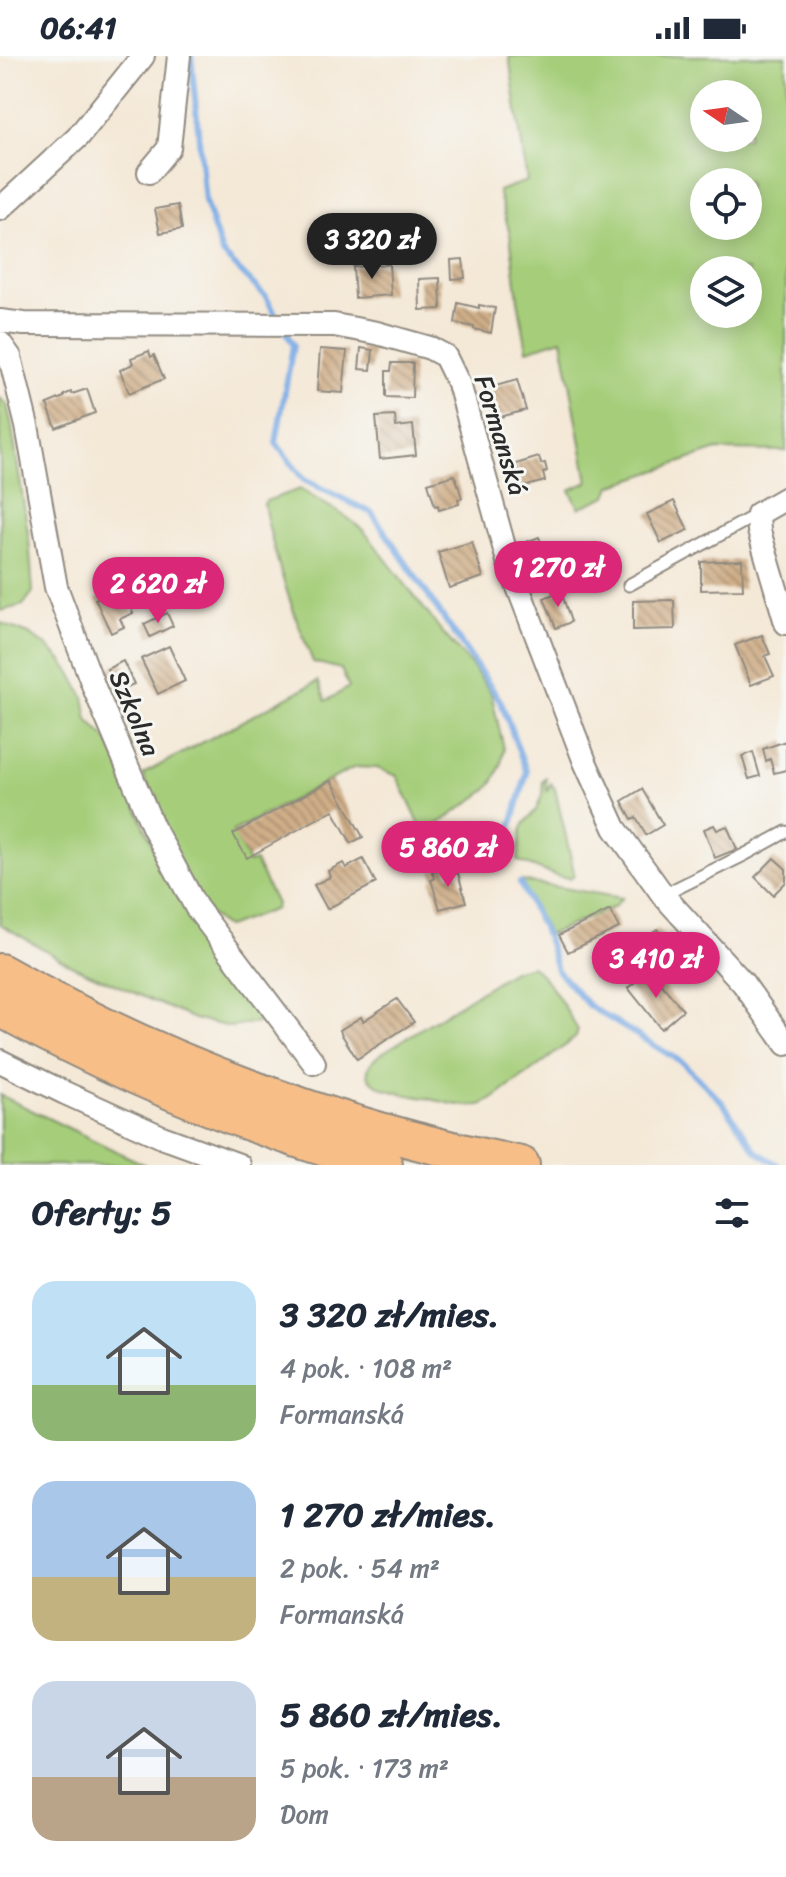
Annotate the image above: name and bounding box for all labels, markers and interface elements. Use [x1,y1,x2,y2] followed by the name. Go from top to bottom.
[40,1,117,55] text: 06:41
[690,80,762,152] north arrow
[690,80,762,328] map controls
[690,168,762,240] button: locate
[289,213,455,281] pin: 3 320 zł
[325,216,419,262] text: 3 320 zł
[690,256,762,328] button: layers
[461,369,541,501] street label: Formanská
[475,541,641,609] pin: 1 270 zł
[512,544,604,590] text: 1 270 zł
[75,557,241,625] pin: 2 620 zł
[110,560,206,606] text: 2 620 zł
[96,663,174,764] street label: Szkolna
[365,821,531,889] pin: 5 860 zł
[399,824,497,870] text: 5 860 zł
[573,932,739,1000] pin: 3 410 zł
[610,935,702,981] text: 3 410 zł
[32,1183,172,1243] text: Oferty: 5
[710,1191,754,1235] icon: filters
[280,1285,499,1345] text: 3 320 zł/mies.
[96,1313,192,1409] icon: home
[280,1345,452,1391] text: 4 pok. · 108 m²
[280,1391,404,1437] text: Formanská
[280,1485,496,1545] text: 1 270 zł/mies.
[96,1513,192,1609] icon: home
[280,1545,440,1591] text: 2 pok. · 54 m²
[280,1591,404,1637] text: Formanská
[280,1685,503,1745] text: 5 860 zł/mies.
[96,1713,192,1809] icon: home
[280,1745,449,1791] text: 5 pok. · 173 m²
[280,1791,329,1837] text: Dom

